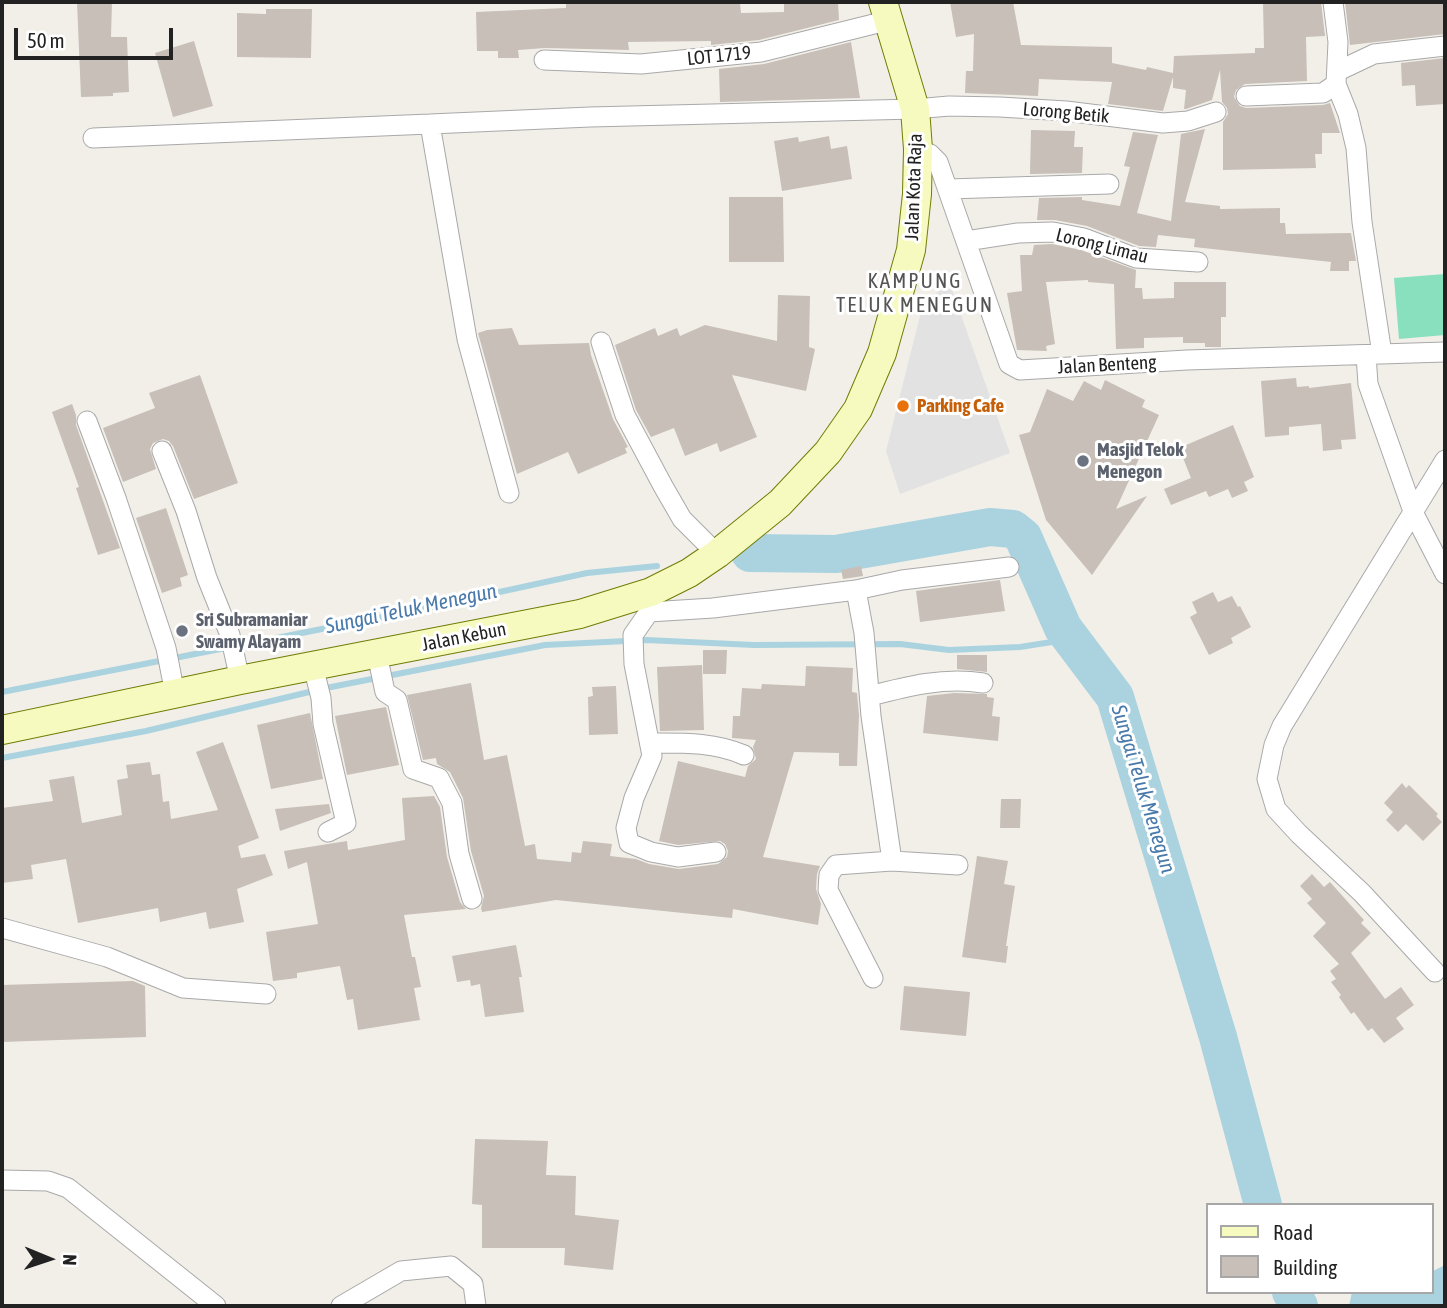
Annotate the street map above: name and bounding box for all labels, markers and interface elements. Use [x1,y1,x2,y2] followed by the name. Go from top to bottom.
[18,14,177,58] scale bar
[27,28,65,52] text: 50 m
[686,41,752,71] street label: LOT 1719
[1022,98,1110,128] street label: Lorong Betik
[901,133,927,241] street label: Jalan Kota Raja
[1054,224,1150,268] street label: Lorong Limau
[838,268,992,318] district label: KAMPUNG TELUK MENEGUN
[1057,351,1157,379] street label: Jalan Benteng
[917,395,1004,417] place label: Parking Cafe
[895,398,911,414] marker: Parking Cafe
[1097,439,1184,483] place label: Masjid Telok Menegon
[1075,453,1091,469] marker: Masjid Telok Menegon
[323,579,499,639] water label: Sungai Teluk Menegun
[196,609,307,653] place label: Sri Subramaniar Swamy Alayam
[420,618,508,656] street label: Jalan Kebun
[174,623,190,639] marker: Sri Subramaniar Swamy Alayam
[1105,702,1181,876] water label: Sungai Teluk Menegun
[1206,1203,1433,1294] legend
[1273,1220,1313,1244] text: Road
[14,1224,84,1294] north arrow
[59,1254,81,1266] text: N
[1273,1255,1337,1279] text: Building

